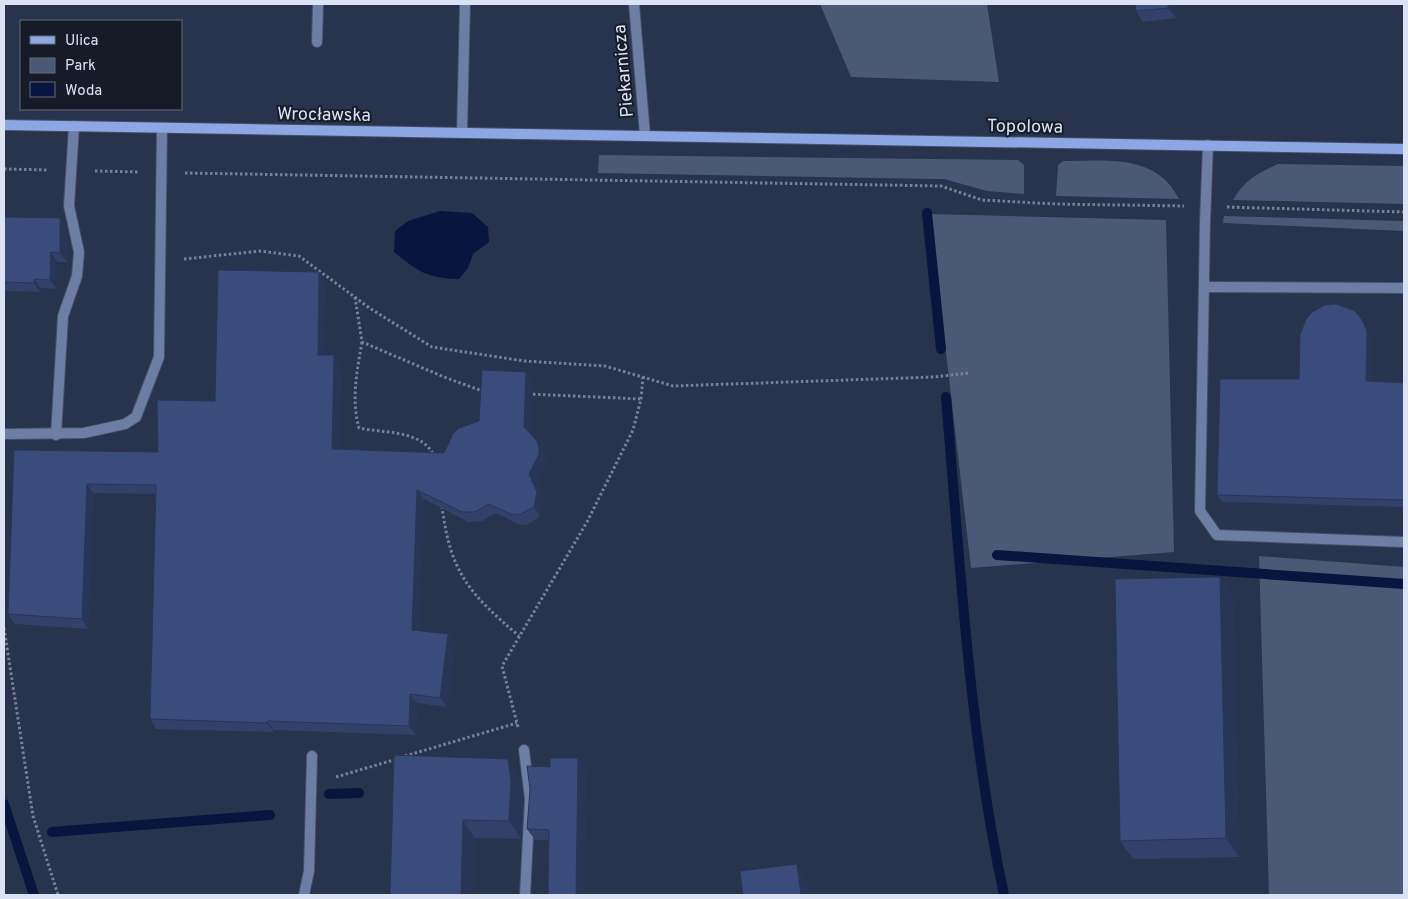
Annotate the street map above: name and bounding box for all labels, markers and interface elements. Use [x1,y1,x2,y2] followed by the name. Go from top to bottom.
[20,20,182,110] legend
[609,23,640,118] street label: Piekarnicza
[65,32,98,51] text: Ulica
[65,57,96,76] text: Park
[65,82,102,101] text: Woda
[277,103,371,128] street label: Wrocławska
[987,115,1063,140] street label: Topolowa

